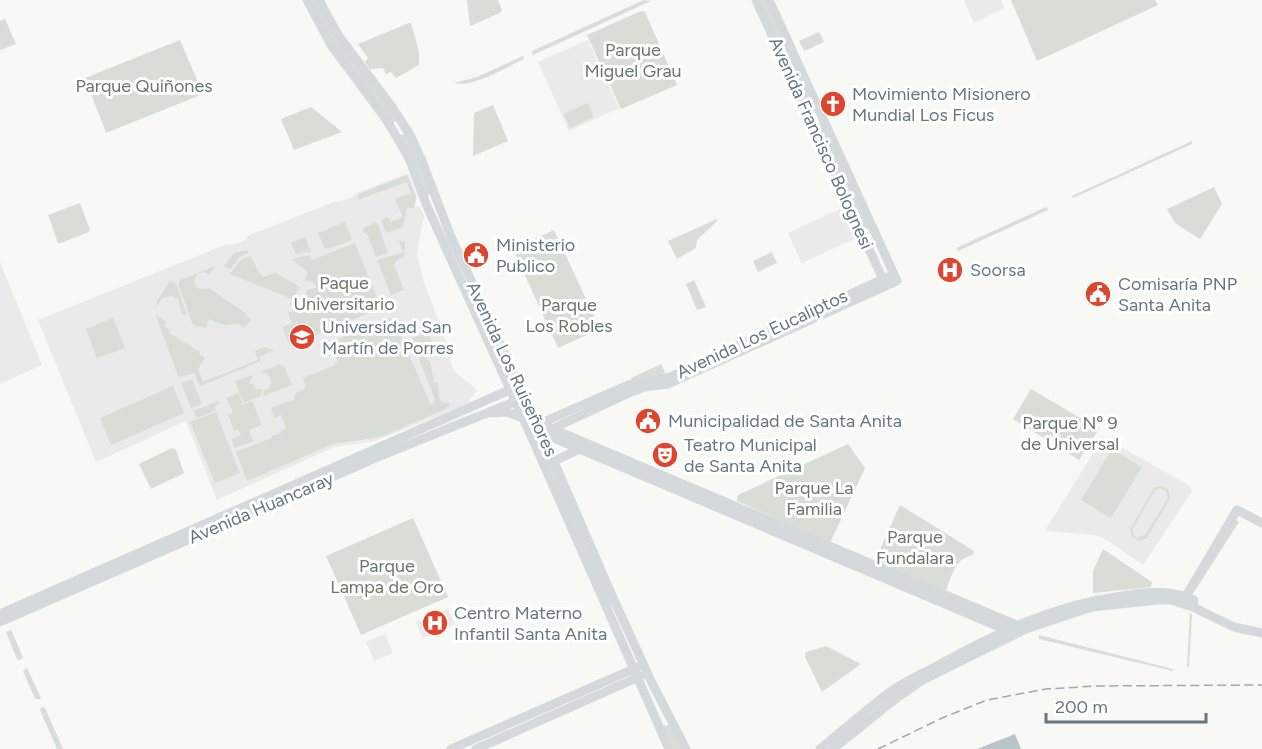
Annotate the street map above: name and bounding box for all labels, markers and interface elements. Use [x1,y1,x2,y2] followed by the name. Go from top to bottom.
[764,33,878,253] street label: Avenida Francisco Bolognesi
[584,39,682,82] park label: Parque Miguel Grau
[75,75,213,97] park label: Parque Quiñones
[852,83,1031,126] place label: Movimiento Misionero Mundial Los Ficus
[818,89,848,119] church icon: Movimiento Misionero Mundial Los Ficus
[496,234,575,277] place label: Ministerio Publico
[461,240,491,270] public building icon: Ministerio Publico
[935,255,965,285] hospital icon: Soorsa
[970,259,1026,281] place label: Soorsa
[293,272,395,315] park label: Paque Universitario
[1118,273,1237,316] place label: Comisaría PNP Santa Anita
[462,278,562,460] street label: Avenida Los Ruiseñores
[1083,279,1113,309] public building icon: Comisaría PNP Santa Anita
[673,285,851,383] street label: Avenida Los Eucaliptos
[525,294,613,337] park label: Parque Los Robles
[322,316,454,359] place label: Universidad San Martín de Porres
[287,322,317,352] school or university icon: Universidad San Martín de Porres
[633,406,663,436] public building icon: Municipalidad de Santa Anita
[668,410,902,432] place label: Municipalidad de Santa Anita
[1021,412,1119,455] park label: Parque Nº 9 de Universal
[684,434,817,477] place label: Teatro Municipal de Santa Anita
[650,440,680,470] theatre icon: Teatro Municipal de Santa Anita
[185,467,337,549] street label: Avenida Huancaray
[775,477,853,520] park label: Parque La Familia
[876,526,954,569] park label: Parque Fundalara
[330,555,444,598] park label: Parque Lampa de Oro
[454,602,607,645] place label: Centro Materno Infantil Santa Anita
[420,608,450,638] hospital icon: Centro Materno Infantil Santa Anita
[1046,686,1206,724] scale bar
[1055,696,1108,718] text: 200 m

